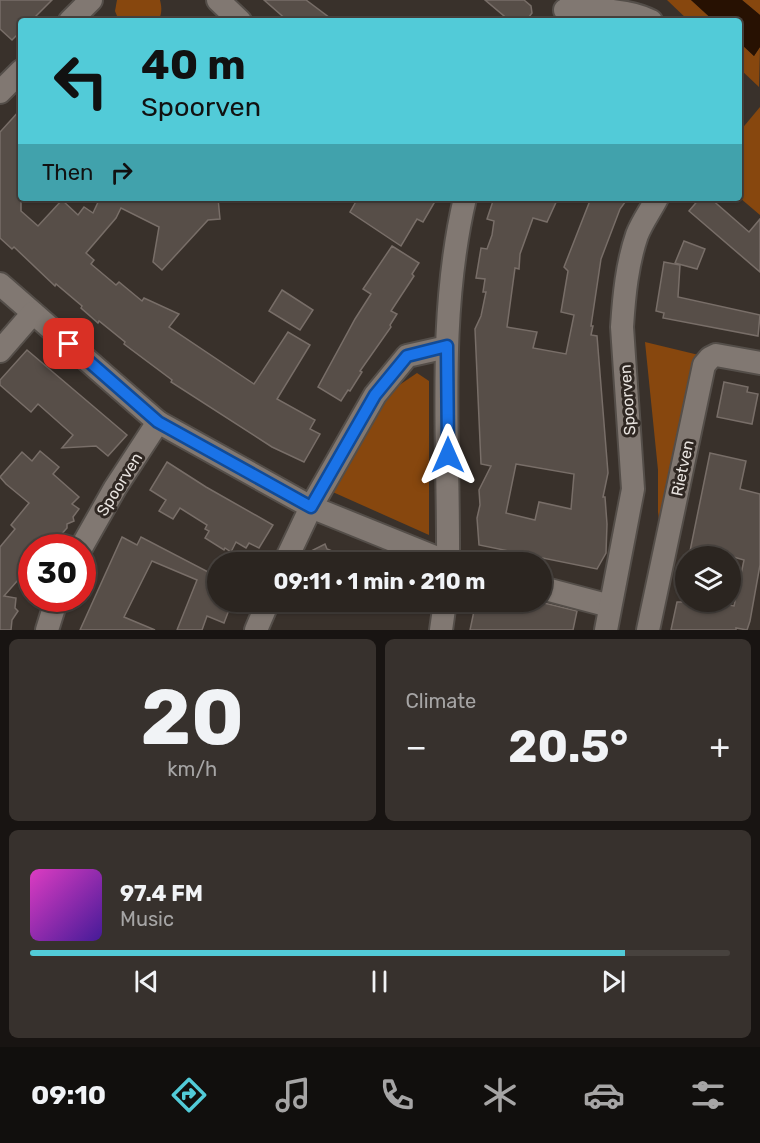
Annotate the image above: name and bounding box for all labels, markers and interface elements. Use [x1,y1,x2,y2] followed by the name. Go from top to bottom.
[141,40,246,90] text: 40 m
[42,42,120,120] icon: left
[141,91,261,123] text: Spoorven
[105,156,138,189] icon: right
[42,159,93,186] text: Then
[43,318,94,369] pin
[52,327,85,360] icon: arrive
[616,364,639,436] street label: Spoorven
[416,423,480,487] position arrow
[667,438,698,498] street label: Rietven
[93,449,146,519] street label: Spoorven
[18,534,96,612] speed limit sign: 30
[675,546,741,612] map controls
[675,546,741,612] button: layers
[274,568,485,595] text: 09:11 · 1 min · 210 m
[140,671,244,764] text: 20
[406,689,476,713] text: Climate
[508,720,628,773] text: 20.5°
[406,727,427,766] text: −
[709,727,730,766] text: +
[167,757,217,781] text: km/h
[120,880,203,907] text: 97.4 FM
[120,907,174,931] text: Music
[130,965,163,998] icon: previous
[363,965,396,998] icon: pause
[597,965,630,998] icon: next
[168,1074,210,1116] icon: directions
[272,1074,314,1116] icon: music
[376,1074,418,1116] icon: phone
[479,1074,521,1116] icon: climate
[583,1074,625,1116] icon: car
[687,1074,729,1116] icon: filters
[31,1079,106,1111] text: 09:10

